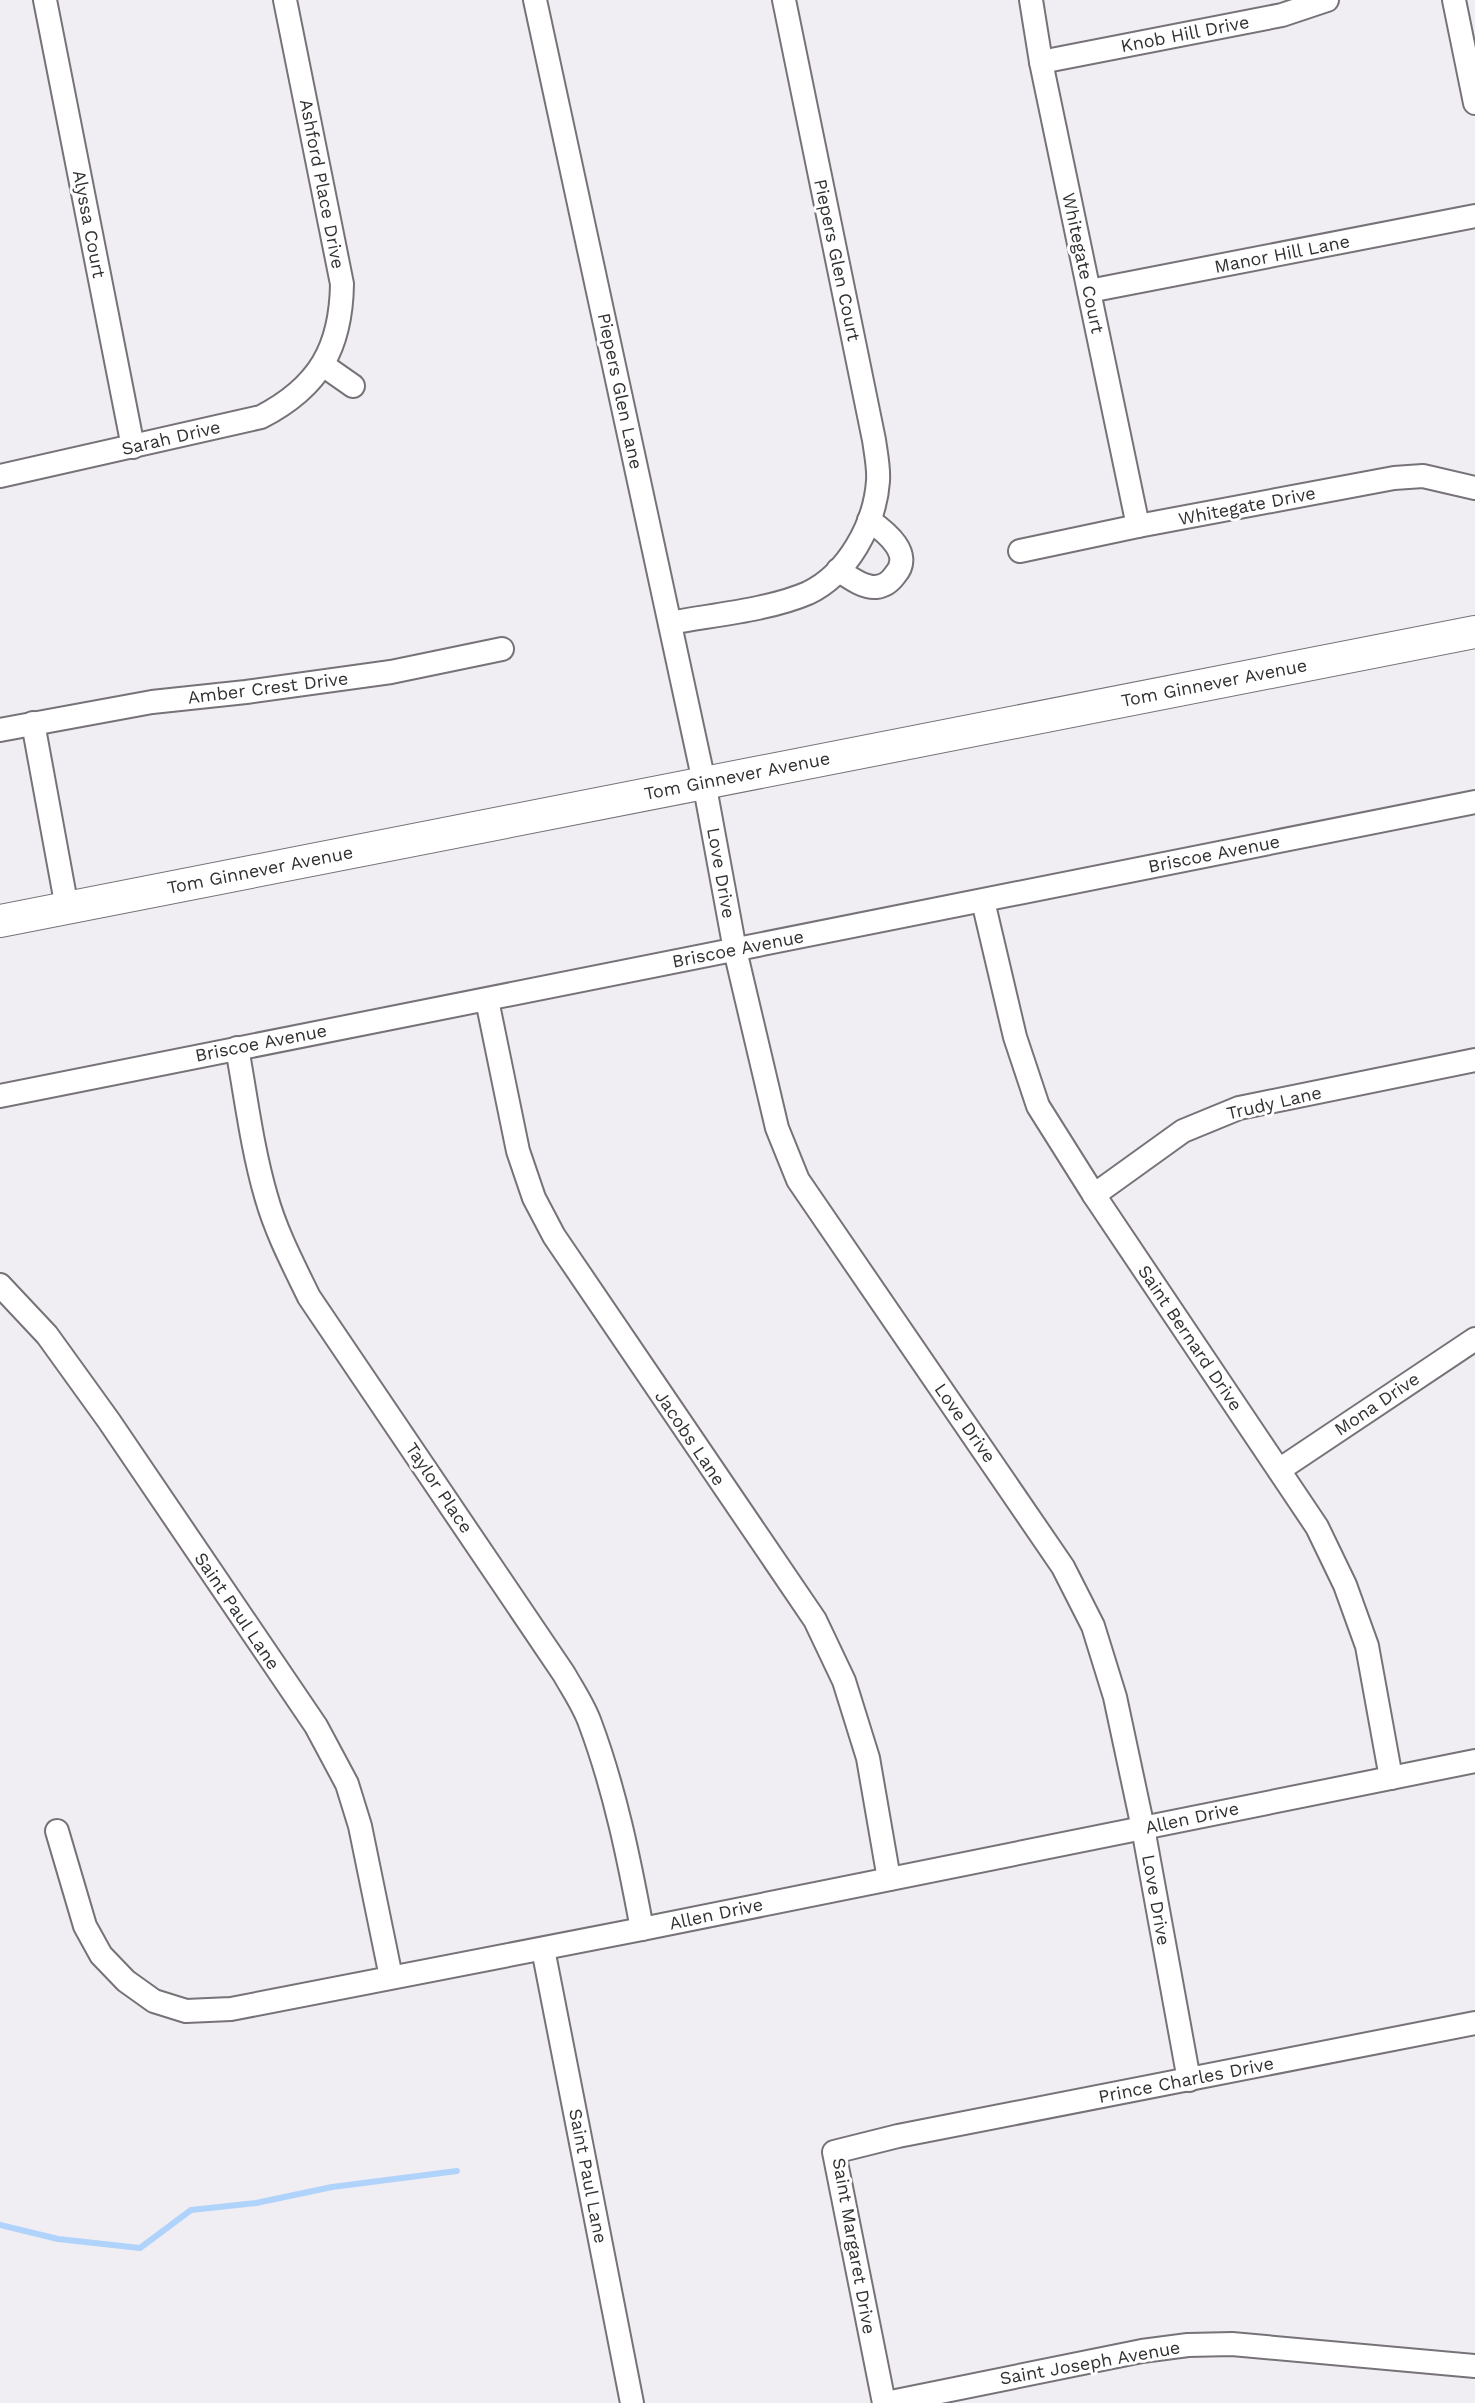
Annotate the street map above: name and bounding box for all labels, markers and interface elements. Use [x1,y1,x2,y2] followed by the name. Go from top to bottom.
[1119,11,1251,56] street label: Knob Hill Drive
[296,97,349,271] street label: Ashford Place Drive
[69,168,110,280] street label: Alyssa Court
[810,177,865,343] street label: Piepers Glen Court
[1058,191,1109,336] street label: Whitegate Court
[1212,230,1351,277] street label: Manor Hill Lane
[594,311,647,471] street label: Piepers Glen Lane
[119,416,222,459] street label: Sarah Drive
[1176,482,1317,529] street label: Whitegate Drive
[1119,654,1309,711] street label: Tom Ginnever Avenue
[187,667,349,708] street label: Amber Crest Drive
[642,747,832,804] street label: Tom Ginnever Avenue
[703,826,740,920] street label: Love Drive
[1146,830,1282,877] street label: Briscoe Avenue
[165,841,355,898] street label: Tom Ginnever Avenue
[670,925,806,972] street label: Briscoe Avenue
[193,1019,329,1066] street label: Briscoe Avenue
[1224,1081,1323,1124] street label: Trudy Lane
[1134,1261,1247,1415] street label: Saint Bernard Drive
[1330,1368,1423,1440] street label: Mona Drive
[930,1379,1000,1466] street label: Love Drive
[651,1386,730,1489] street label: Jacobs Lane
[401,1439,477,1537] street label: Taylor Place
[190,1548,284,1673] street label: Saint Paul Lane
[1143,1797,1241,1838] street label: Allen Drive
[1138,1853,1175,1947] street label: Love Drive
[667,1893,765,1934] street label: Allen Drive
[1096,2052,1275,2107] street label: Prince Charles Drive
[565,2107,612,2245] street label: Saint Paul Lane
[829,2156,880,2336] street label: Saint Margaret Drive
[998,2336,1182,2389] street label: Saint Joseph Avenue

